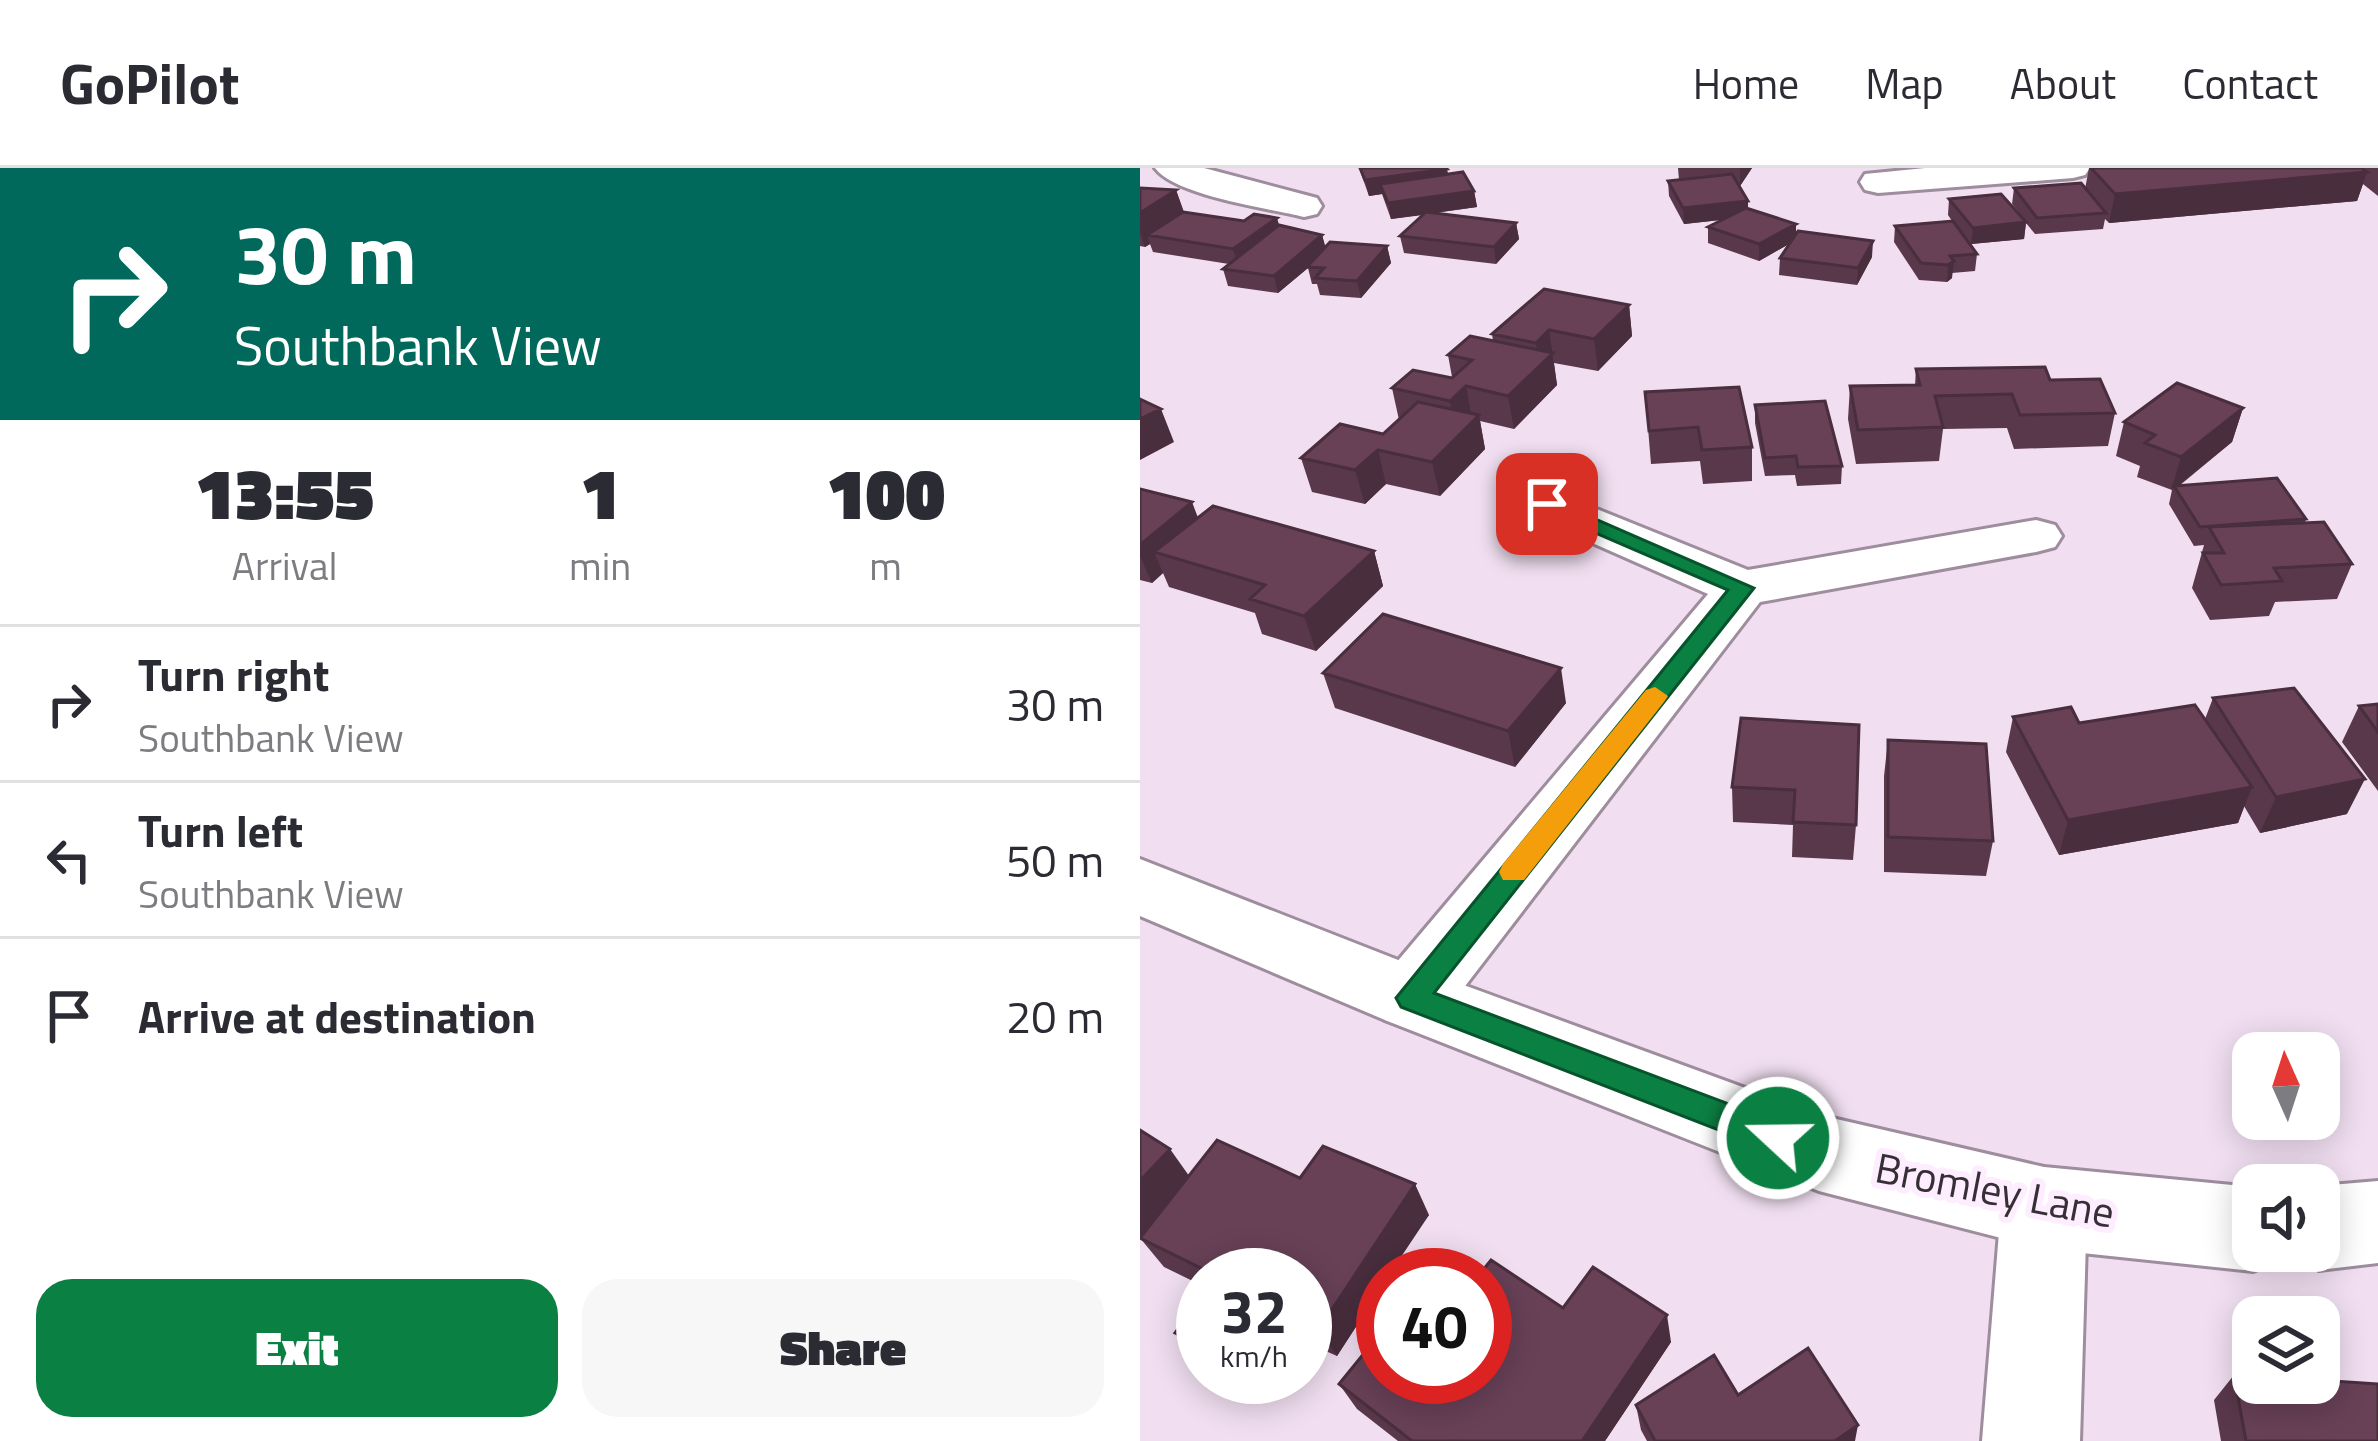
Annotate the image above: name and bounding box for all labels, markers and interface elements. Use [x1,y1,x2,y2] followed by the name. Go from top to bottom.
[60,39,240,126] text: GoPilot
[1693,51,1799,115] text: Home
[1865,51,1944,115] text: Map
[2010,51,2116,115] text: About
[2182,51,2318,115] text: Contact
[234,189,417,317] text: 30 m
[36,216,192,372] icon: right
[234,304,602,386] text: Southbank View
[195,437,374,547] text: 13:55
[580,437,620,547] text: 1
[826,437,945,547] text: 100
[1496,453,1598,555] pin
[1514,471,1580,537] icon: arrive
[232,536,337,595] text: Arrival
[569,536,631,595] text: min
[869,536,902,595] text: m
[138,640,329,708] text: Turn right
[1006,670,1104,738] text: 30 m
[36,671,102,737] icon: right
[138,708,404,767] text: Southbank View
[138,796,303,864] text: Turn left
[1006,826,1104,894] text: 50 m
[36,827,102,893] icon: left
[138,864,404,923] text: Southbank View
[138,982,536,1050] text: Arrive at destination
[1006,982,1104,1050] text: 20 m
[36,983,102,1049] icon: arrive
[2232,1032,2340,1140] north arrow
[2232,1032,2340,1404] map controls
[1715,1075,1841,1201] position arrow
[1870,1134,2120,1244] street label: Bromley Lane
[2232,1164,2340,1272] button: sound
[1356,1248,1512,1404] speed limit sign: 40
[1220,1265,1288,1356] text: 32
[36,1279,558,1417] button: Exit
[582,1279,1104,1417] button: Share
[2232,1296,2340,1404] button: layers
[1220,1333,1288,1379] text: km/h

